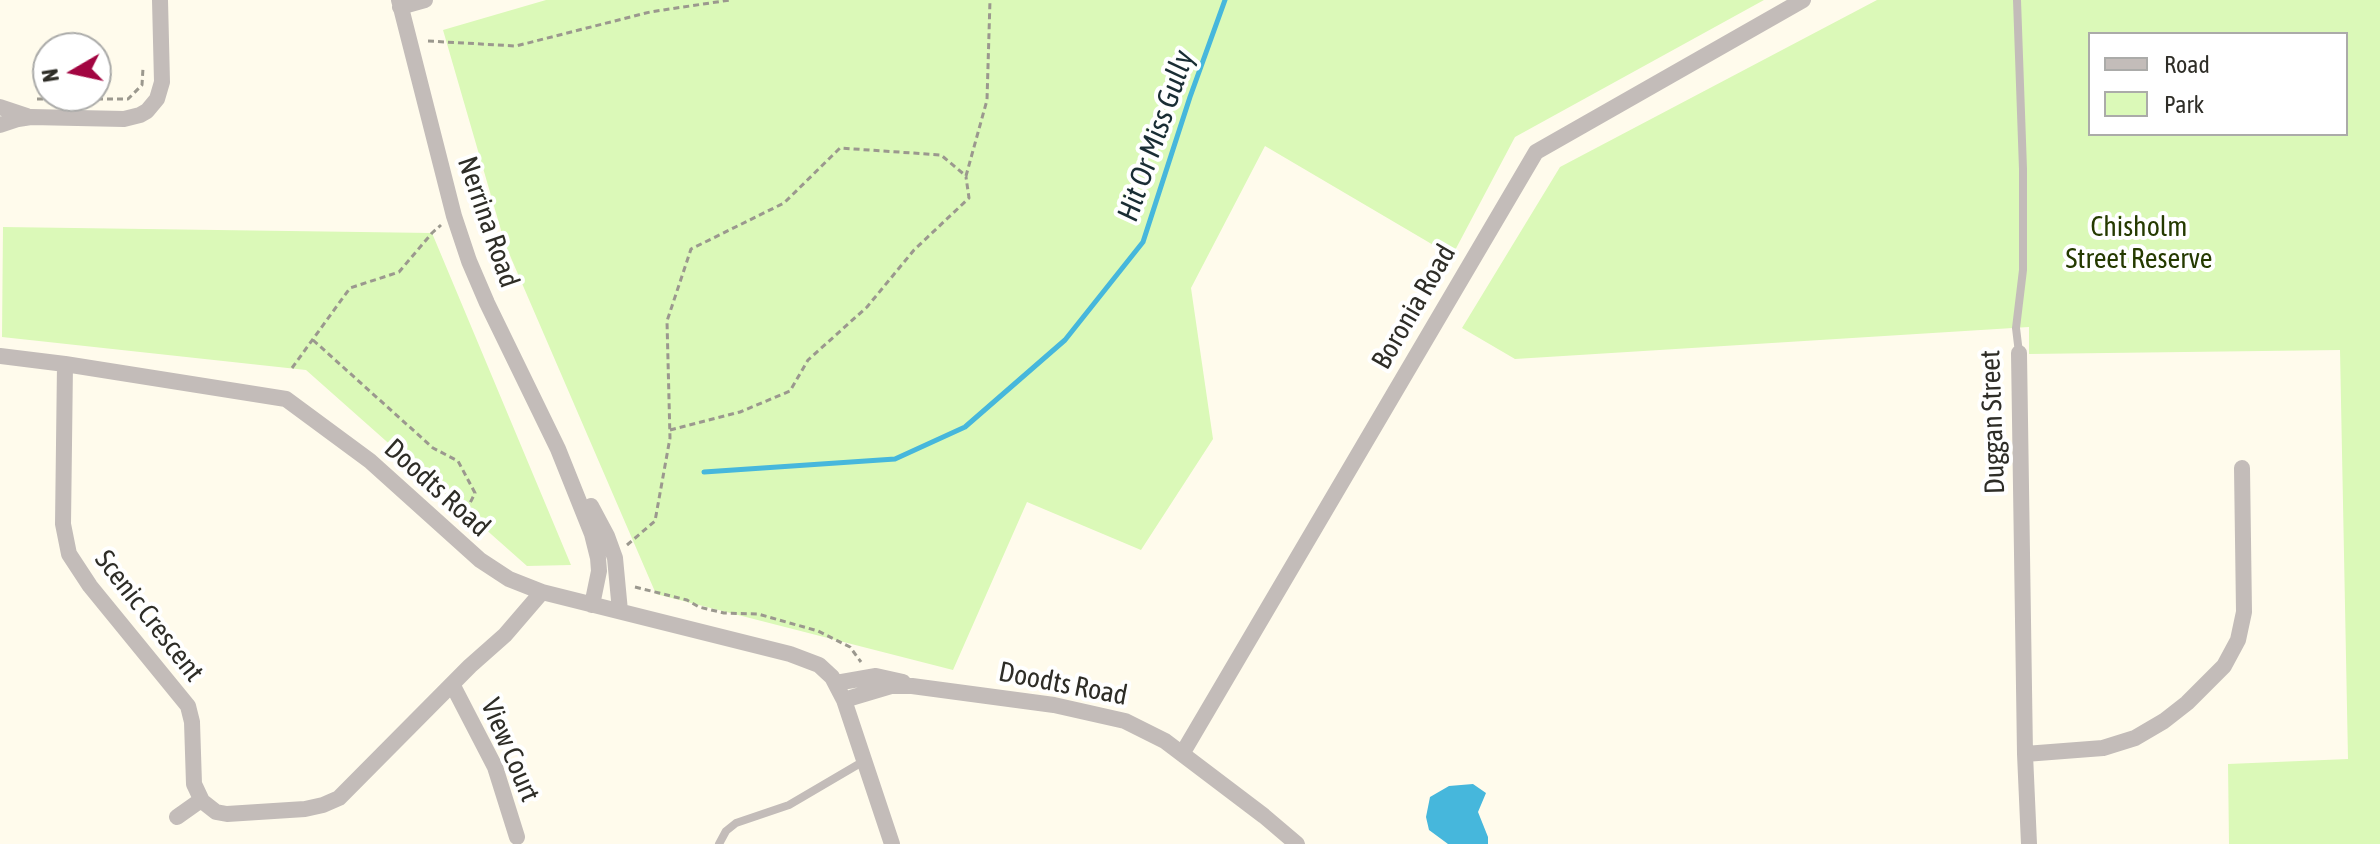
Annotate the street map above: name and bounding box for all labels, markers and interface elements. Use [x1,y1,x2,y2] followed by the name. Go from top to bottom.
[32,32,112,112] north arrow
[2088,32,2348,136] legend
[1110,46,1202,226] water label: Hit Or Miss Gully
[2164,51,2210,78] text: Road
[36,67,64,84] text: N
[2164,91,2204,118] text: Park
[450,152,526,292] street label: Nerrina Road
[2066,210,2212,276] park label: Chisholm Street Reserve
[1365,239,1463,375] street label: Boronia Road
[1974,349,2012,495] street label: Duggan Street
[377,432,497,544] street label: Doodts Road
[87,544,211,688] street label: Scenic Crescent
[996,655,1130,713] street label: Doodts Road
[473,694,547,806] street label: View Court

